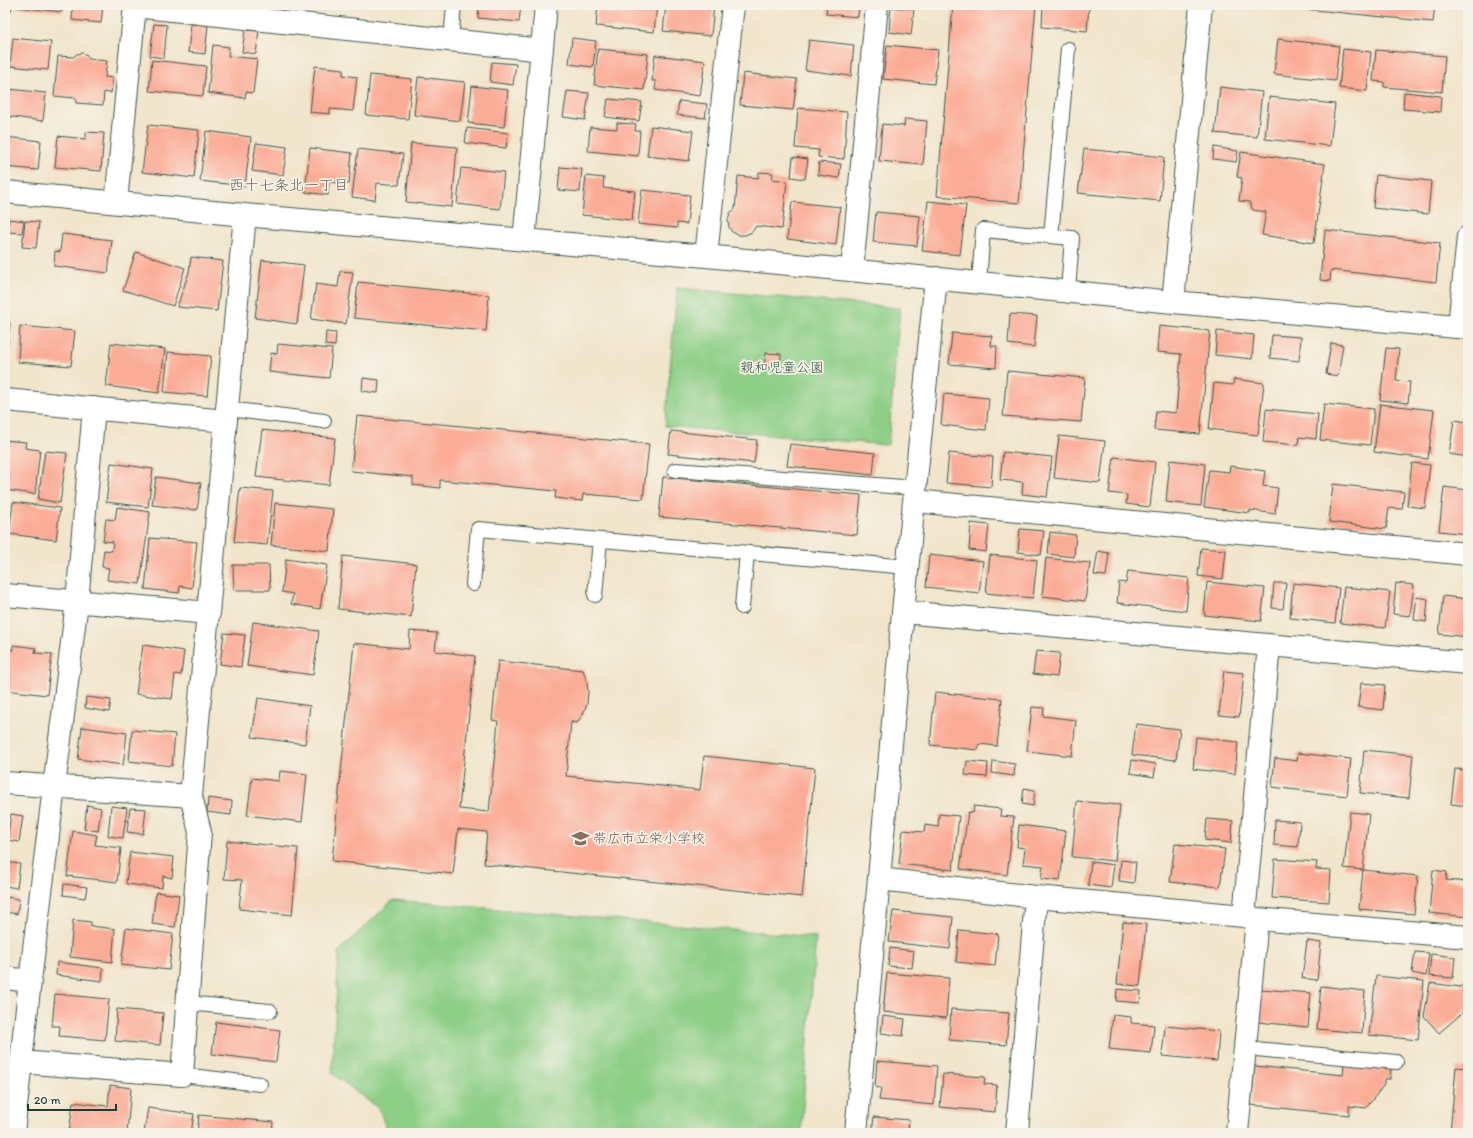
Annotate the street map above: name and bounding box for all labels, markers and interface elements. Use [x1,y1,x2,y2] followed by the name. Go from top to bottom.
[229,176,349,194] district label: 西十七条北一丁目
[740,359,824,376] park label: 親和児童公園
[570,828,590,848] school or university icon: 帯広市立栄小学校
[593,830,705,847] place label: 帯広市立栄小学校
[28,1086,116,1112] scale bar
[34,1093,61,1107] text: 20 m

